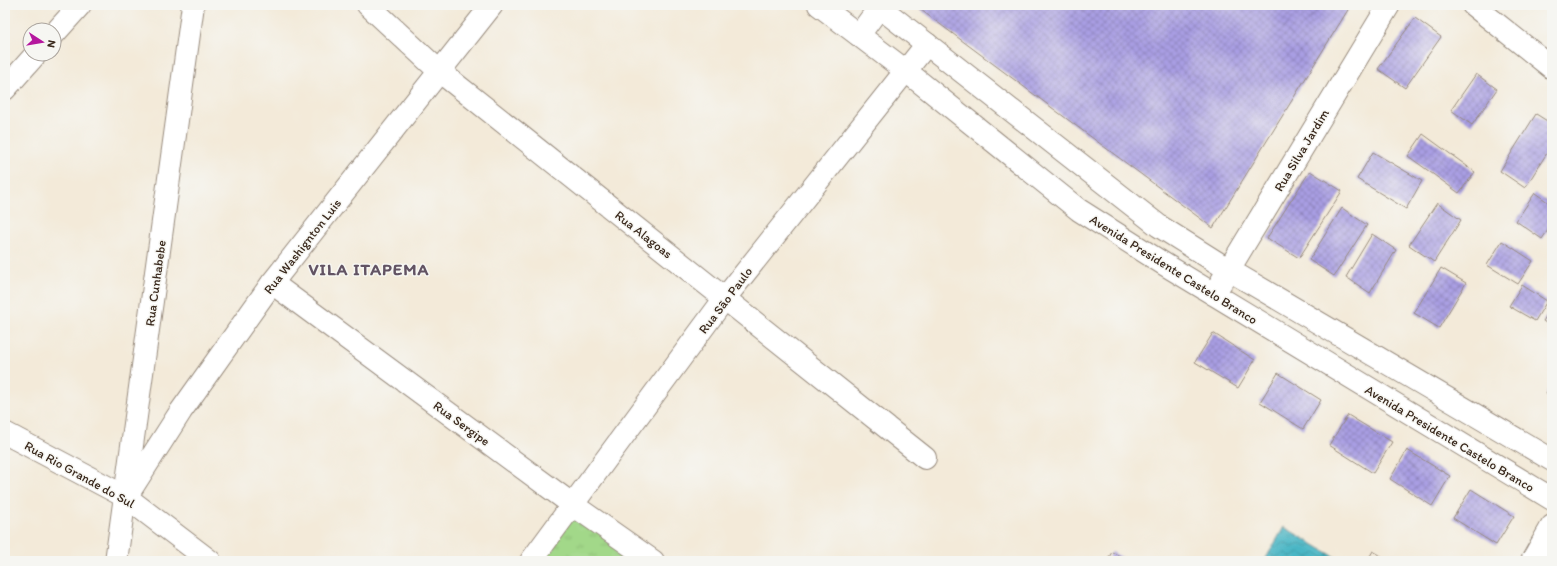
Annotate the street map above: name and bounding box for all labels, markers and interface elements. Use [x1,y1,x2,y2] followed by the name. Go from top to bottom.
[22,22,62,62] north arrow
[44,39,58,49] text: N
[1271,106,1332,194] street label: Rua Silva Jardim
[261,196,344,297] street label: Rua Washignton Luis
[612,207,675,262] street label: Rua Alagoas
[1087,211,1261,328] street label: Avenida Presidente Castelo Branco
[142,239,169,327] street label: Rua Cunhabebe
[309,259,429,279] district label: VILA ITAPEMA
[695,264,756,337] street label: Rua São Paulo
[1362,382,1537,495] street label: Avenida Presidente Castelo Branco
[431,398,493,449] street label: Rua Sergipe
[22,438,138,511] street label: Rua Rio Grande do Sul

